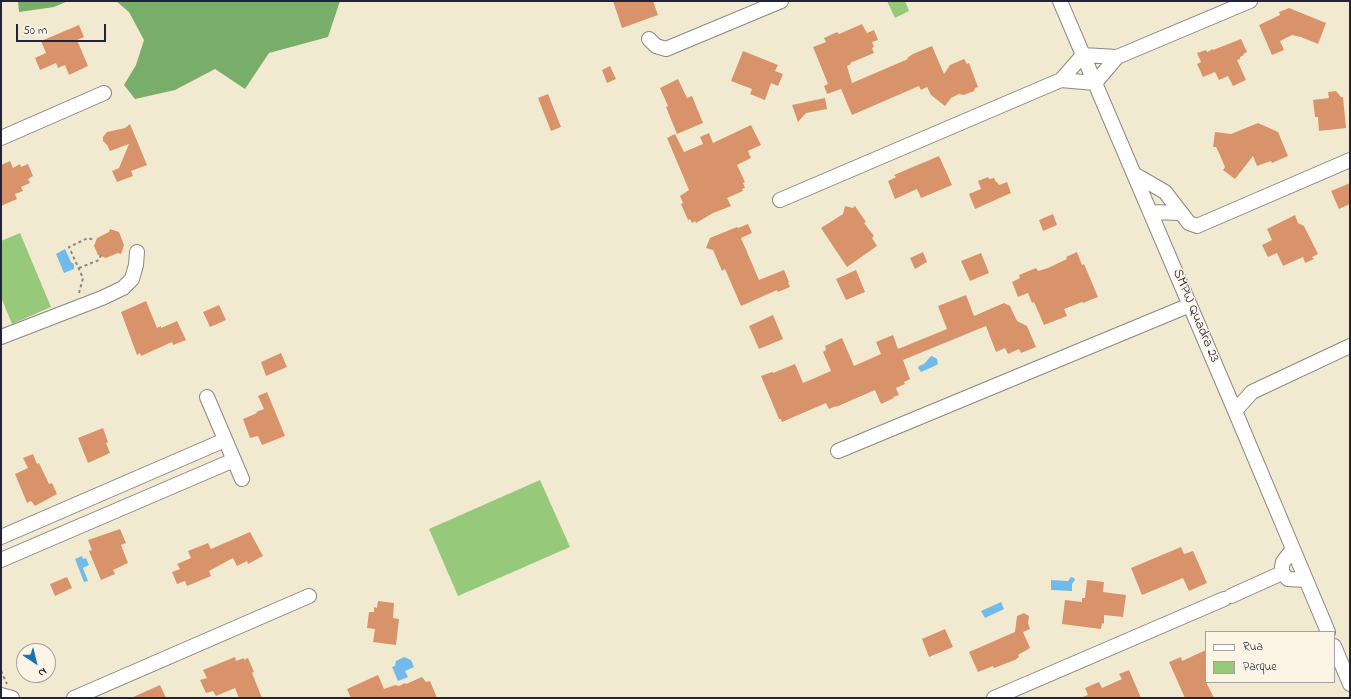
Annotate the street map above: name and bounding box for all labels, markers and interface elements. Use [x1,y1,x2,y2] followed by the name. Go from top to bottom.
[18,16,108,42] scale bar
[23,22,47,40] text: 50 m
[1168,267,1222,365] street label: SMPW Quadra 23
[1205,631,1335,683] legend
[1243,638,1263,656] text: Rua
[16,643,56,683] north arrow
[1243,658,1277,676] text: Parque
[35,663,50,681] text: N

